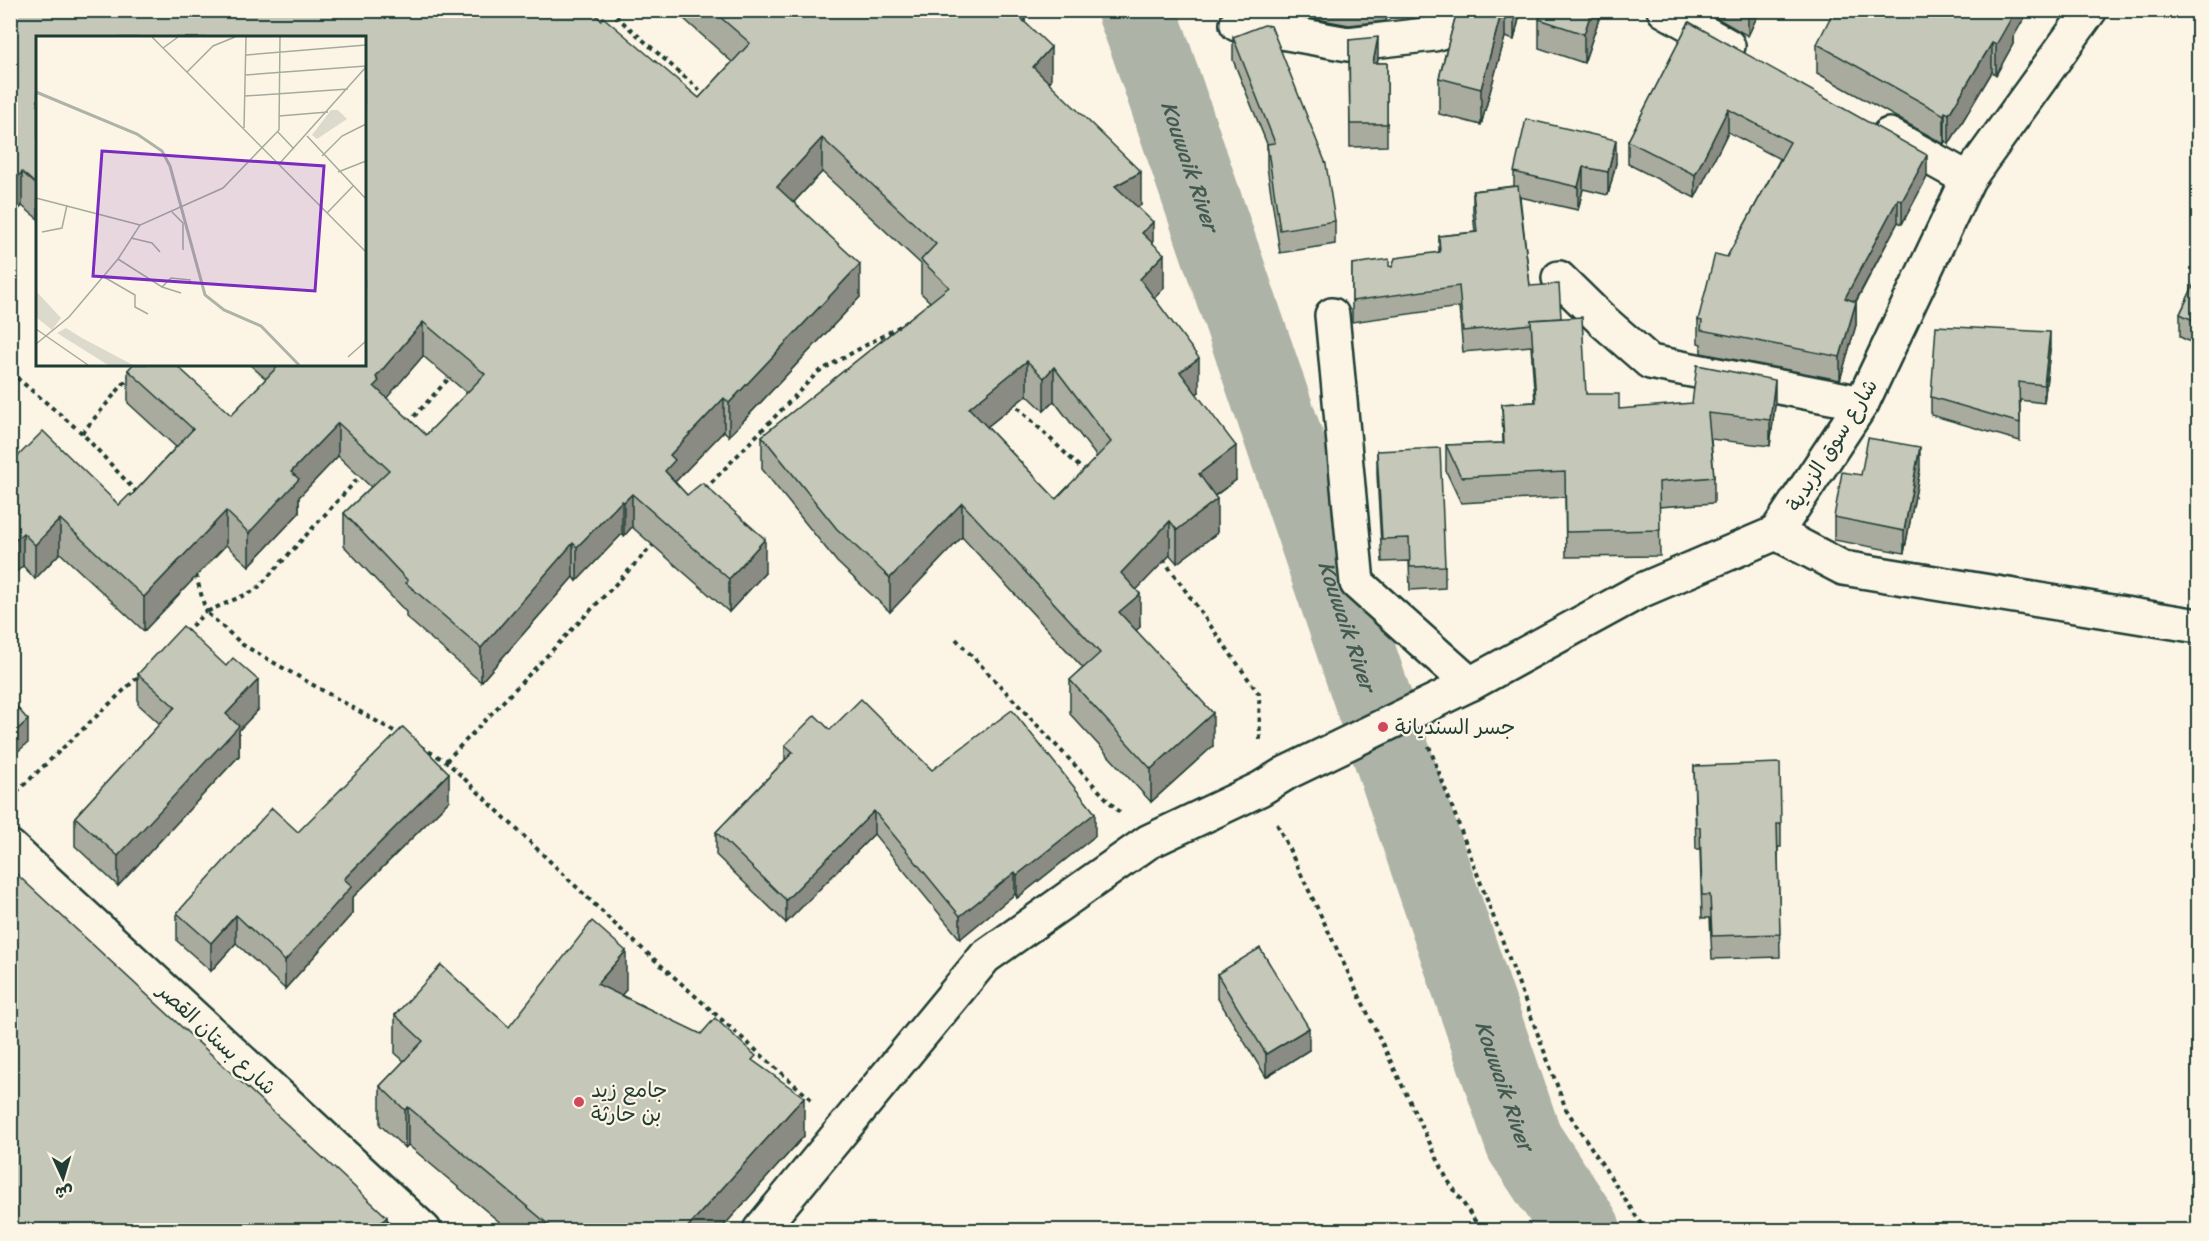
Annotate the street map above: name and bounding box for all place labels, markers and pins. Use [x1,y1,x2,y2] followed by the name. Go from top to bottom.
[1395,708,1515,746] place label: جسر السنديانة
[1376,720,1390,734] marker: جسر السنديانة
[591,1071,667,1133] place label: جامع زيد بن حارثة
[572,1095,586,1109] marker: جامع زيد بن حارثة

